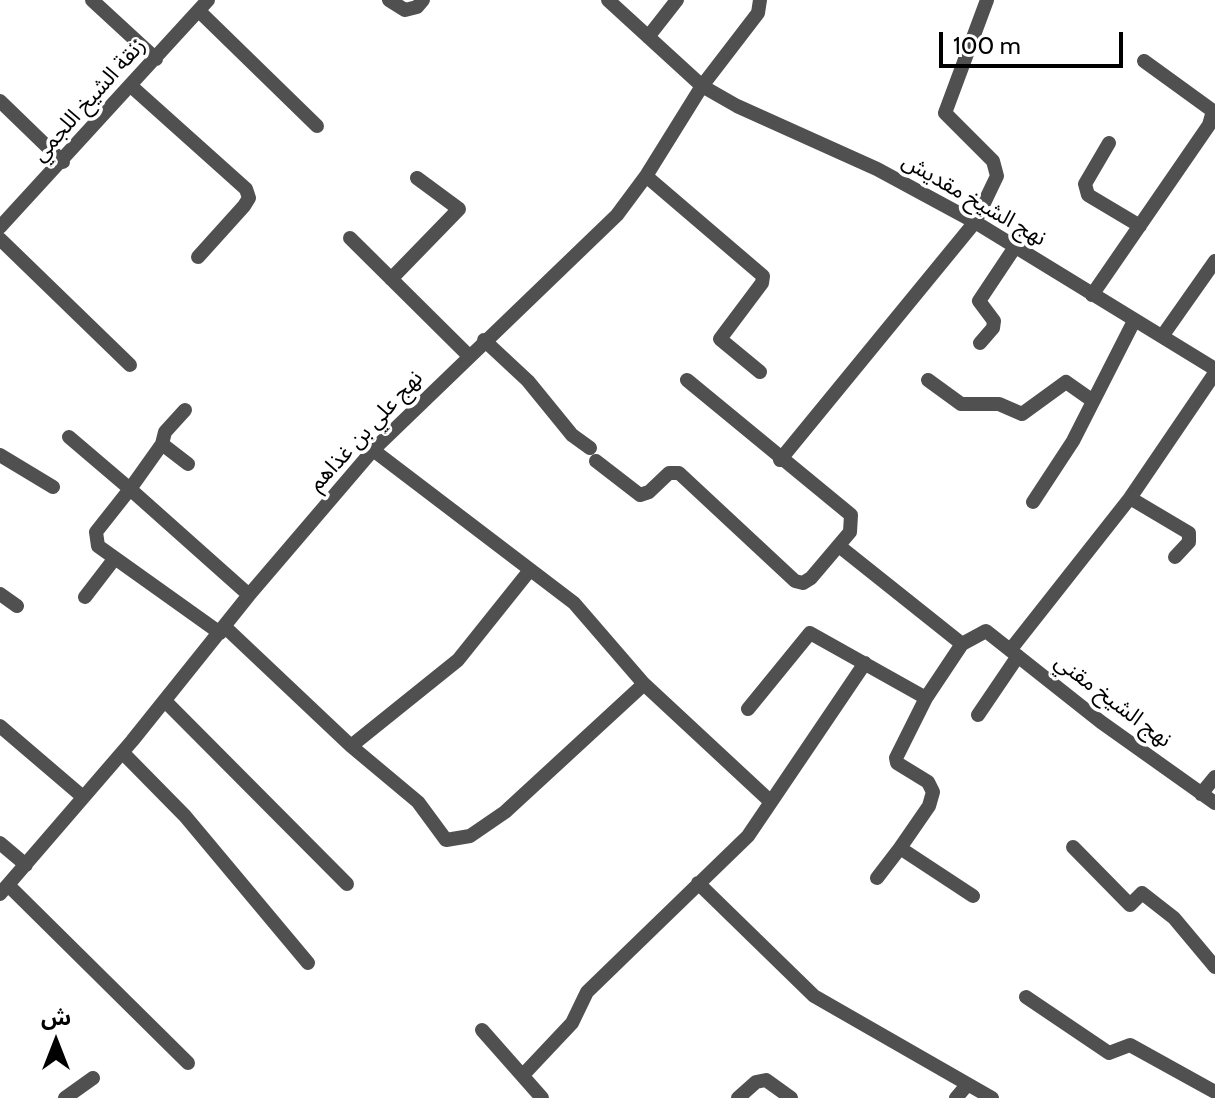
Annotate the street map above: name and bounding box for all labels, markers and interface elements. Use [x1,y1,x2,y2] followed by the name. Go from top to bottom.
[943,16,1127,66] scale bar
[953,31,1021,60] text: 100 m
[27,33,151,167] street label: زنقة الشيخ اللجمي
[897,148,1051,252] street label: نهج الشيخ مقديش
[303,365,429,497] street label: نهج علي بن غذاهم
[1049,648,1177,754] street label: نهج الشيخ مقني
[16,1002,96,1082] north arrow
[41,1004,71,1031] text: ش

